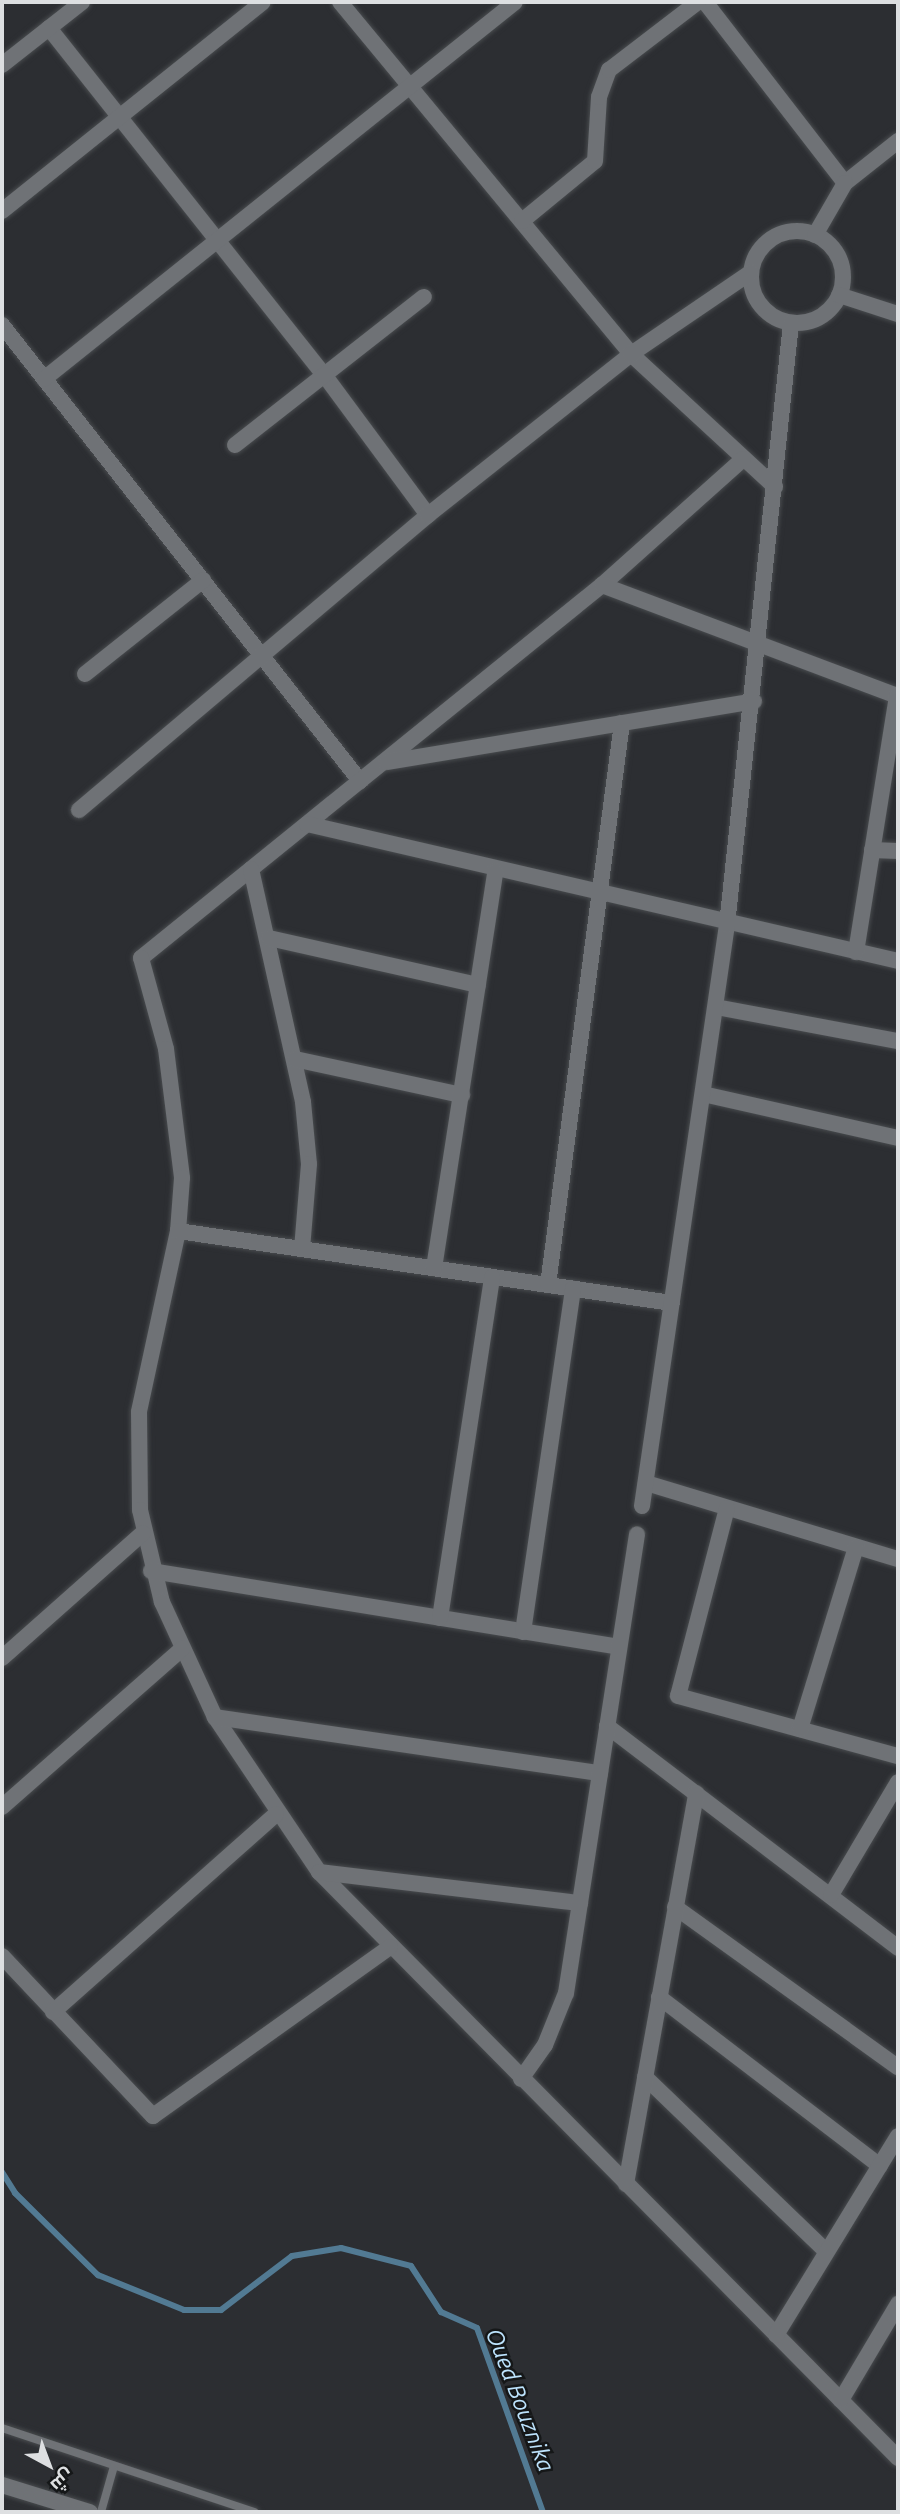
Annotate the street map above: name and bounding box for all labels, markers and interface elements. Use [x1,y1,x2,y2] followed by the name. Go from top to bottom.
[480,2324,560,2476] water label: Oued Bouznika
[14,2430,84,2500] north arrow
[46,2465,79,2497] text: ش

